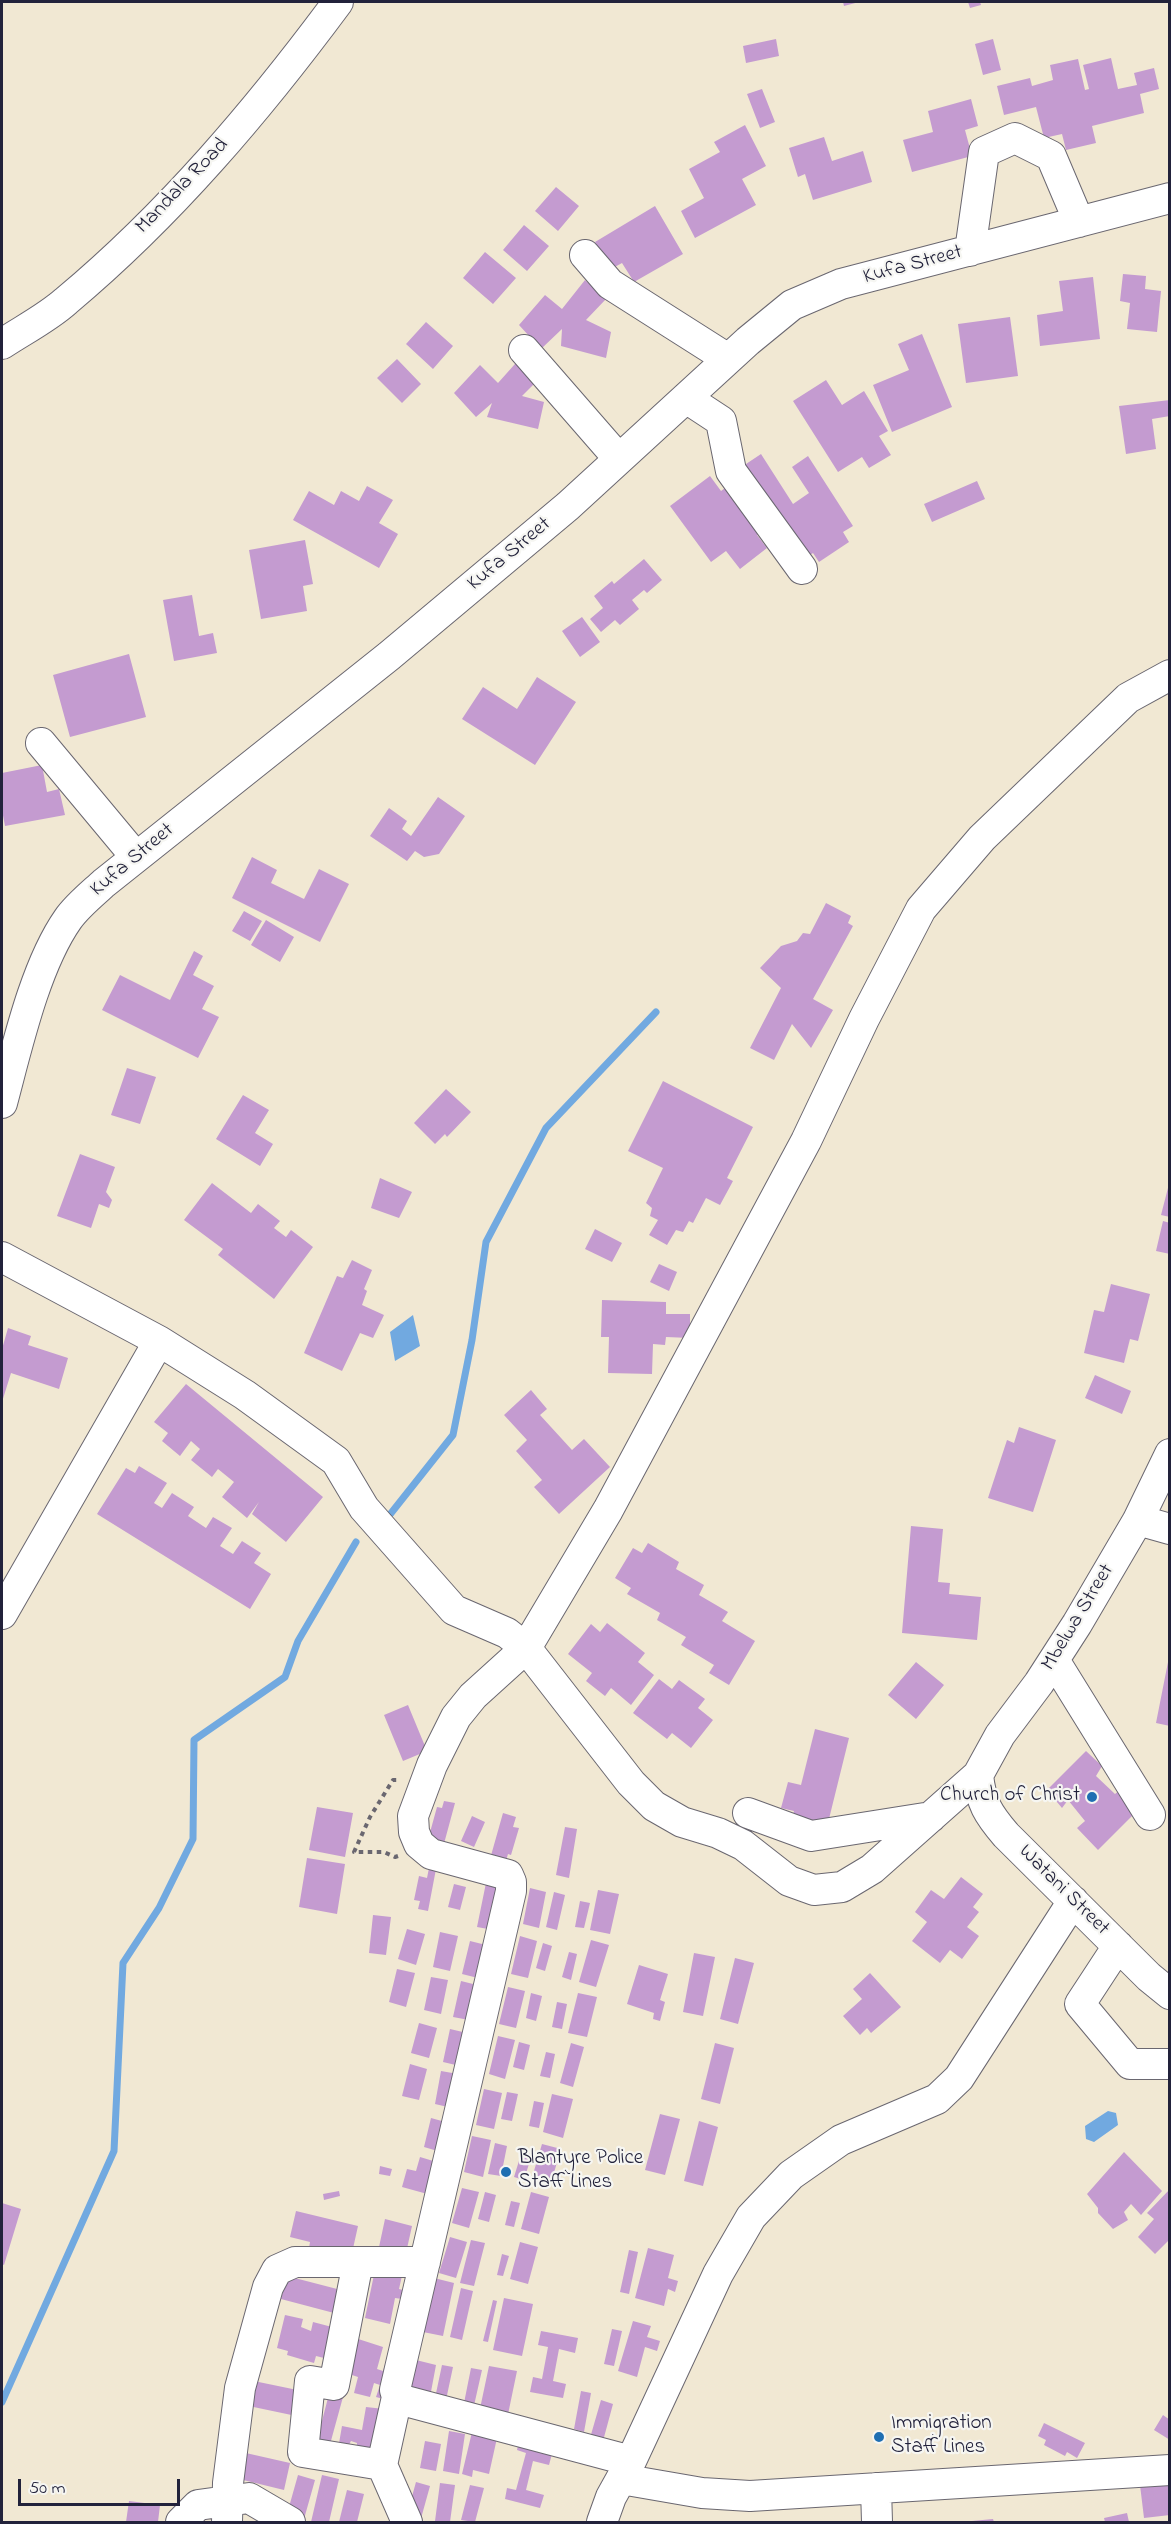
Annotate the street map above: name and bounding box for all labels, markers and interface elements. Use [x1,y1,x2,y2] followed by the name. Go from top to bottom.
[131,134,235,240] street label: Mandala Road
[861,241,965,291] street label: Kufa Street
[463,513,557,597] street label: Kufa Street
[86,819,180,903] street label: Kufa Street
[1037,1560,1121,1676] street label: Mbelwa Street
[940,1784,1080,1810] place label: Church of Christ
[1085,1790,1099,1804] marker: Church of Christ
[1012,1840,1114,1942] street label: Watani Street
[518,2147,643,2197] place label: Blantyre Police Staff Lines
[499,2165,513,2179] marker: Blantyre Police Staff Lines
[891,2412,992,2462] place label: Immigration Staff Lines
[872,2430,886,2444] marker: Immigration Staff Lines
[21,2467,183,2505] scale bar
[29,2476,66,2502] text: 50 m

